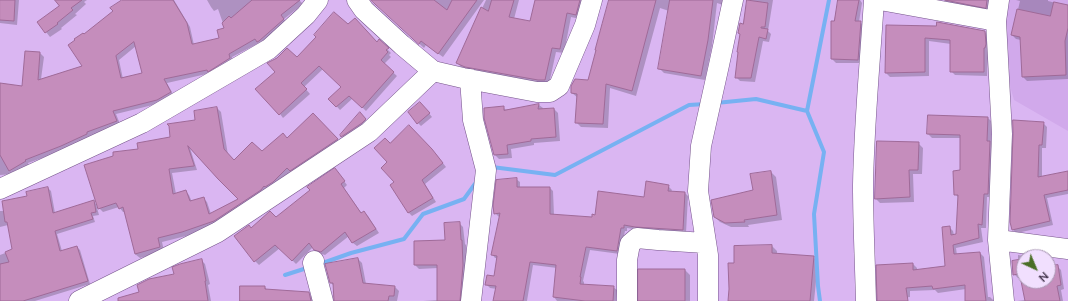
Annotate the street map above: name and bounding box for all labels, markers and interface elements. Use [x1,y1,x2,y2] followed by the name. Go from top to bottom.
[1016,249,1056,289] north arrow
[1036,270,1052,285] text: N

